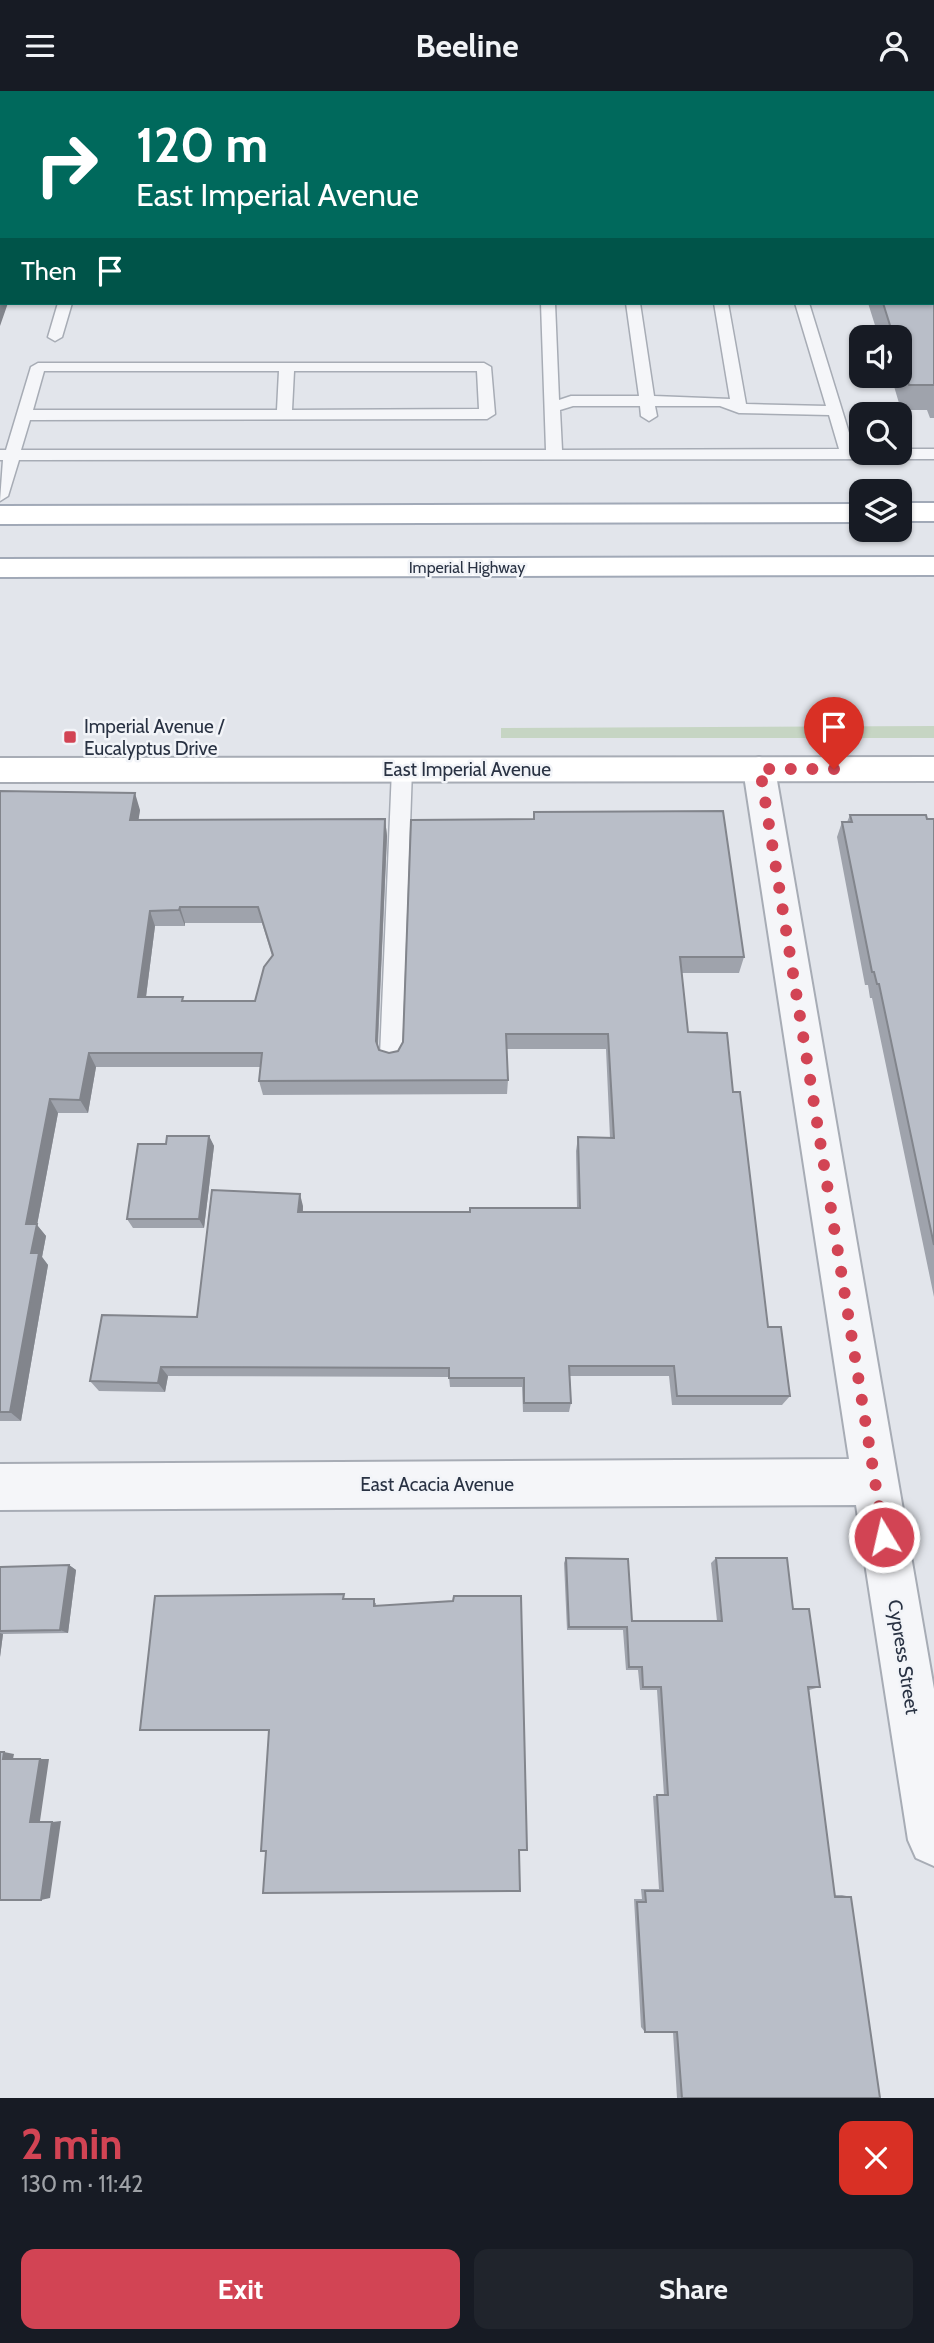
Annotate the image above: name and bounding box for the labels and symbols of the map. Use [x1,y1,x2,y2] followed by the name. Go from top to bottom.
[409,558,525,577] street label: Imperial Highway
[804,697,864,769] pin
[84,715,225,760] place label: Imperial Avenue / Eucalyptus Drive
[62,729,78,745] marker: Imperial Avenue / Eucalyptus Drive
[383,758,551,781] street label: East Imperial Avenue
[360,1473,514,1496] street label: East Acacia Avenue
[847,1500,921,1574] position arrow
[883,1598,924,1717] street label: Cypress Street

